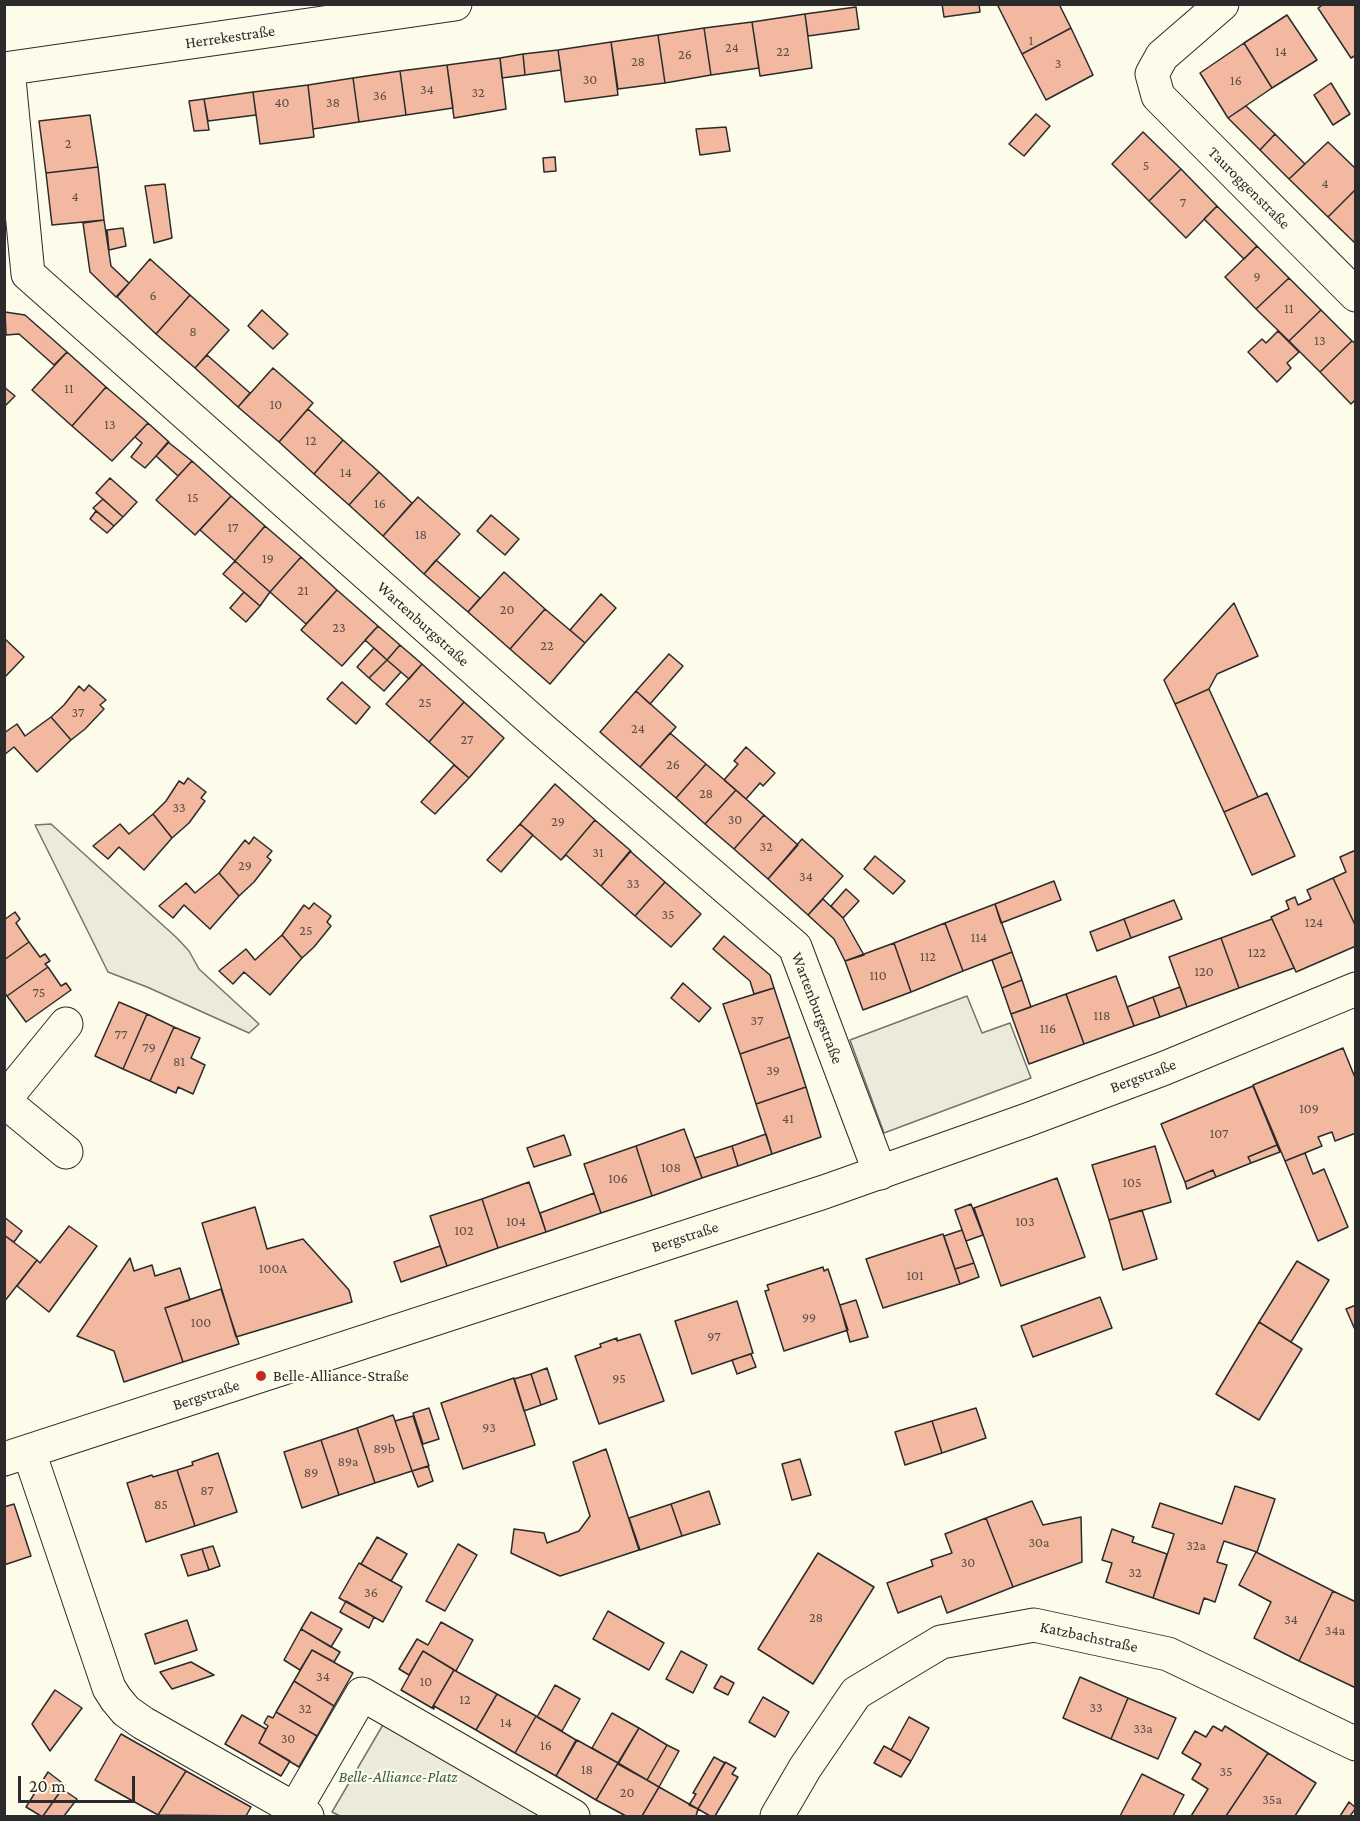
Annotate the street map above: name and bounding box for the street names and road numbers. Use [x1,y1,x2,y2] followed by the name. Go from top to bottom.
[184,21,276,53] street label: Herrekestraße
[1204,143,1294,233] street label: Tauroggenstraße
[373,577,473,671] street label: Wartenburgstraße
[787,950,847,1066] street label: Wartenburgstraße
[1107,1055,1179,1097] street label: Bergstraße
[649,1217,721,1257] street label: Bergstraße
[170,1375,242,1415] street label: Bergstraße
[1038,1617,1140,1657] street label: Katzbachstraße

